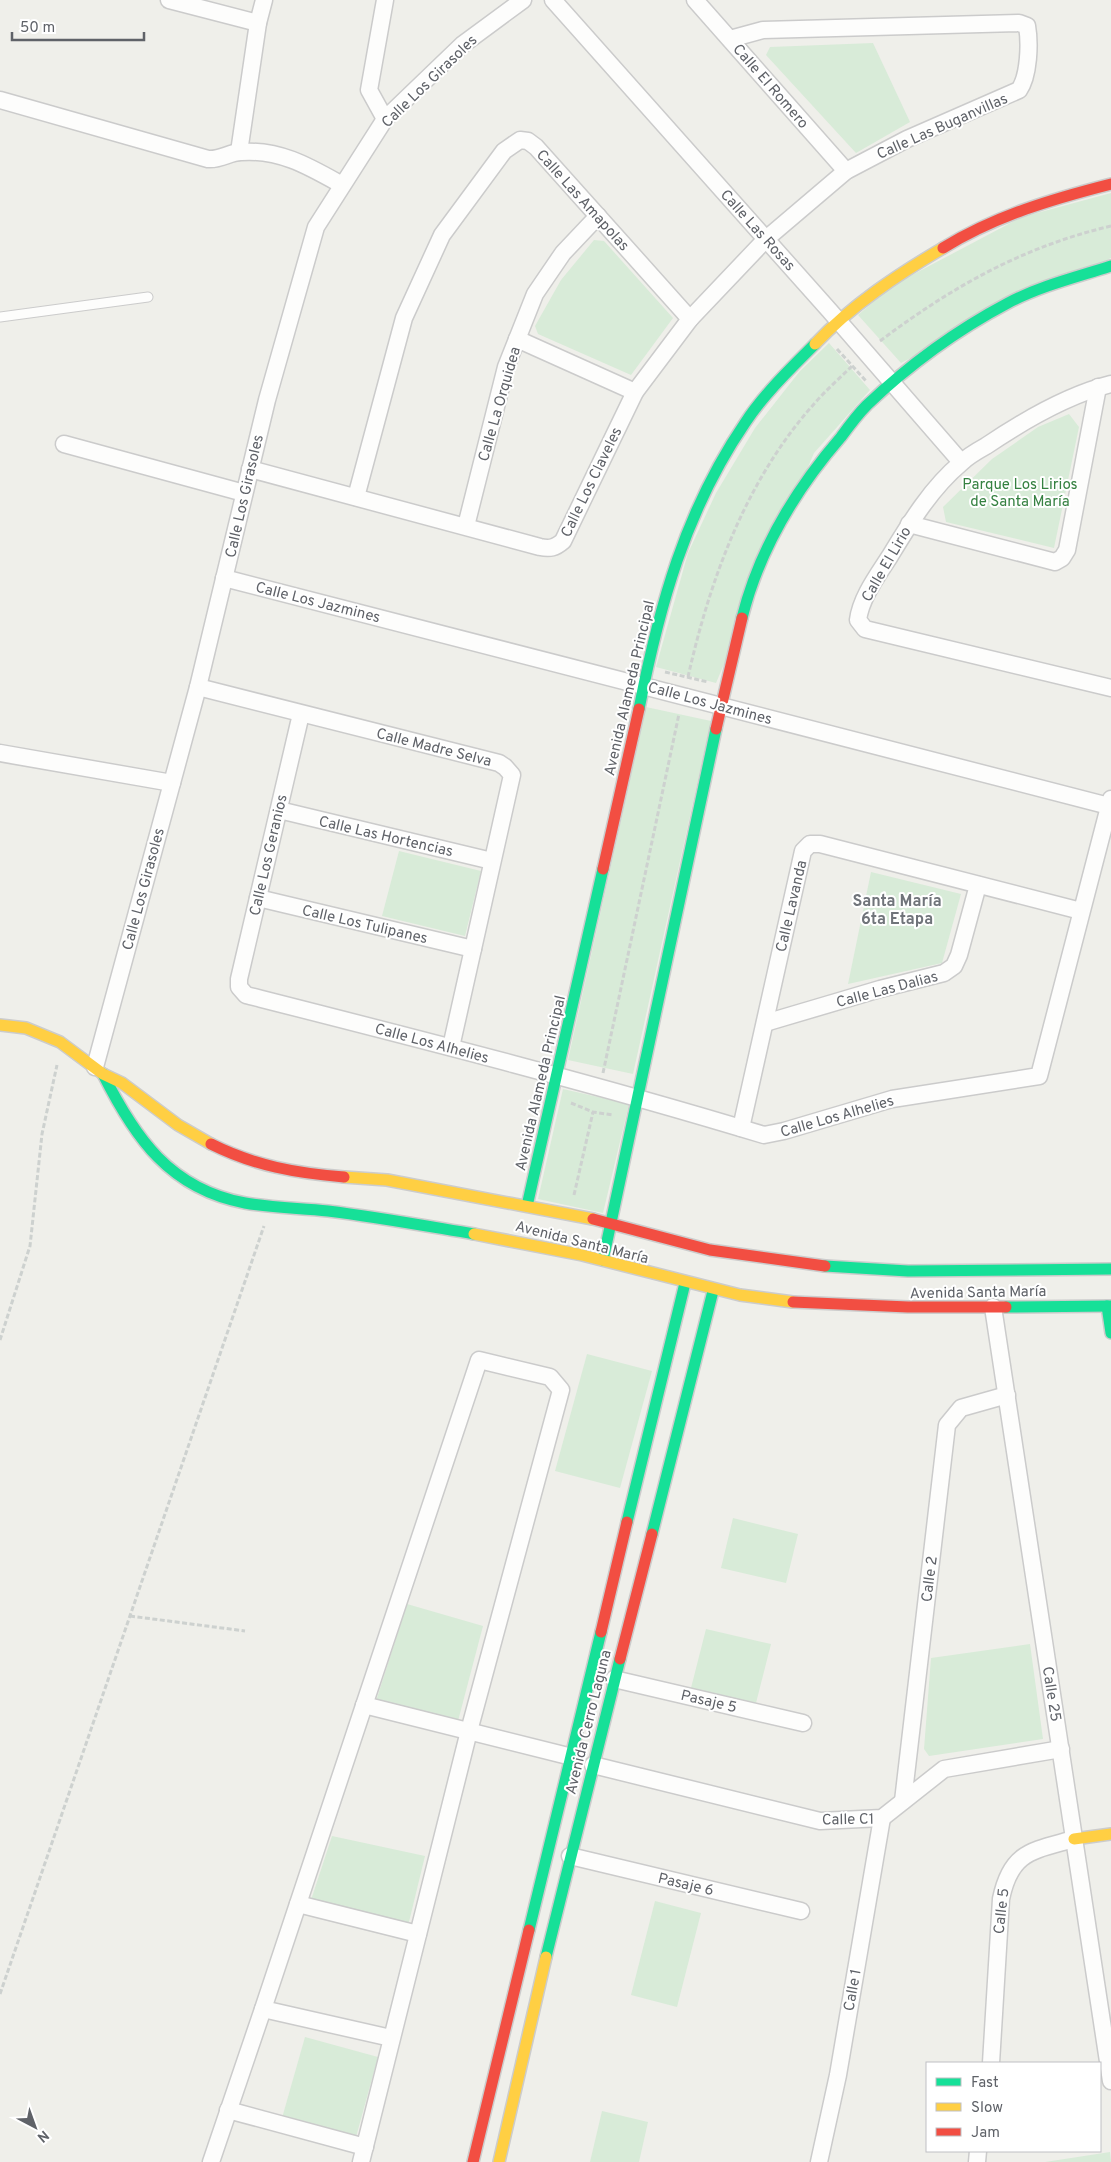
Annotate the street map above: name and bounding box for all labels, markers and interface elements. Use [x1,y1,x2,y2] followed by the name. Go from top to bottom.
[12,10,145,42] scale bar
[20,19,55,38] text: 50 m
[378,32,482,133] street label: Calle Los Girasoles
[728,41,812,133] street label: Calle El Romero
[874,90,1011,165] street label: Calle Las Buganvillas
[531,146,633,256] street label: Calle Las Amapolas
[715,186,799,276] street label: Calle Las Rosas
[475,345,526,464] street label: Calle La Orquidea
[557,424,627,541] street label: Calle Los Claveles
[222,433,269,560] street label: Calle Los Girasoles
[962,476,1078,512] park label: Parque Los Lirios de Santa María
[858,524,916,606] street label: Calle El Lirio
[253,579,382,628] street label: Calle Los Jazmines
[601,599,660,778] street label: Avenida Alameda Principal
[645,679,774,730] street label: Calle Los Jazmines
[374,725,493,772] street label: Calle Madre Selva
[246,793,293,918] street label: Calle Los Geranios
[317,813,455,862] street label: Calle Las Hortencias
[119,826,170,953] street label: Calle Los Girasoles
[773,859,812,954] street label: Calle Lavanda
[852,892,942,930] district label: Santa María 6ta Etapa
[300,902,429,949] street label: Calle Los Tulipanes
[835,968,940,1013] street label: Calle Las Dalias
[512,994,571,1173] street label: Avenida Alameda Principal
[373,1020,491,1069] street label: Calle Los Alhelies
[778,1092,896,1143] street label: Calle Los Alhelies
[513,1218,650,1269] street label: Avenida Santa María
[909,1283,1047,1304] street label: Avenida Santa María
[918,1555,943,1603] street label: Calle 2
[562,1648,617,1797] street label: Avenida Cerro Laguna
[1037,1665,1064,1723] street label: Calle 25
[679,1687,739,1718] street label: Pasaje 5
[822,1811,874,1830] street label: Calle C1
[656,1870,715,1901] street label: Pasaje 6
[991,1887,1014,1935] street label: Calle 5
[840,1968,867,2013] street label: Calle 1
[926,2062,1101,2152] legend
[971,2074,999,2093] text: Fast
[971,2099,1003,2118] text: Slow
[10,2102,60,2152] north arrow
[971,2124,1000,2143] text: Jam
[33,2126,52,2145] text: N

